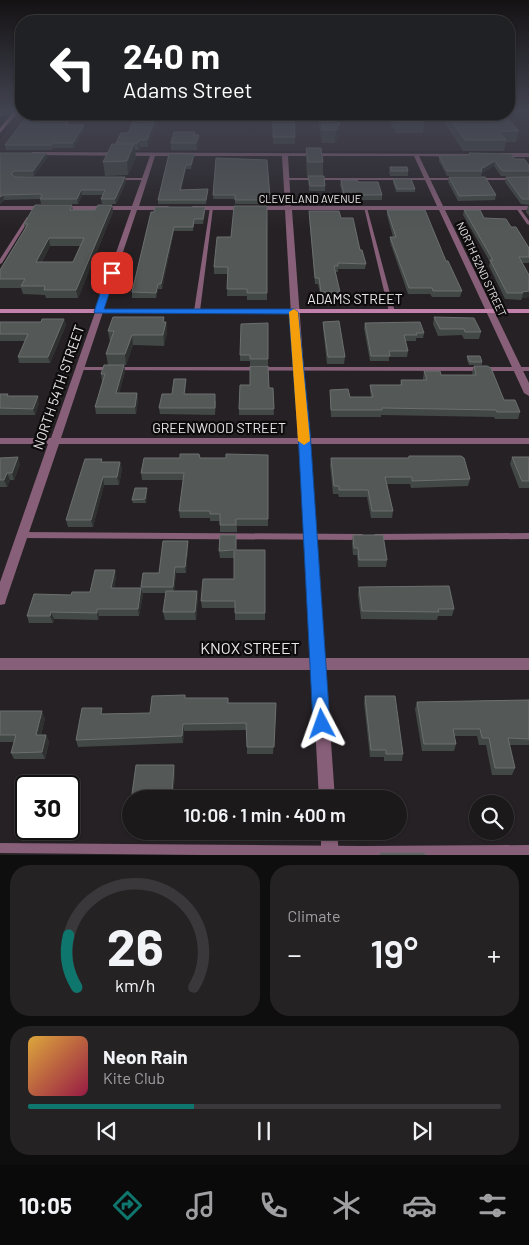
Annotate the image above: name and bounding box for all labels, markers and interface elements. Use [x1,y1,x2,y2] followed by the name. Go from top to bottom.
[123,34,220,76] text: 240 m
[40,35,105,100] icon: left
[123,76,253,102] text: Adams Street
[259,192,362,205] street label: CLEVELAND AVENUE
[454,219,510,319] street label: NORTH 52ND STREET
[91,252,133,294] pin
[98,259,126,287] icon: arrive
[307,290,403,307] street label: ADAMS STREET
[29,322,87,452] street label: NORTH 54TH STREET
[152,419,286,436] street label: GREENWOOD STREET
[200,638,300,657] street label: KNOX STREET
[295,697,347,749] position arrow
[15,775,80,840] speed limit sign: 30
[469,795,514,840] map controls
[469,795,514,840] button: search
[183,803,346,826] text: 10:06 · 1 min · 400 m
[288,906,340,925] text: Climate
[106,914,163,976] text: 26
[370,930,418,976] text: 19°
[288,937,302,971] text: −
[487,937,501,971] text: +
[115,974,155,996] text: km/h
[103,1045,188,1068] text: Neon Rain
[103,1068,165,1087] text: Kite Club
[93,1117,121,1145] icon: previous
[250,1117,278,1145] icon: pause
[408,1117,436,1145] icon: next
[110,1188,145,1223] icon: directions
[183,1188,218,1223] icon: music
[256,1188,291,1223] icon: phone
[329,1188,364,1223] icon: climate
[402,1188,437,1223] icon: car
[475,1188,510,1223] icon: filters
[19,1192,72,1218] text: 10:05

